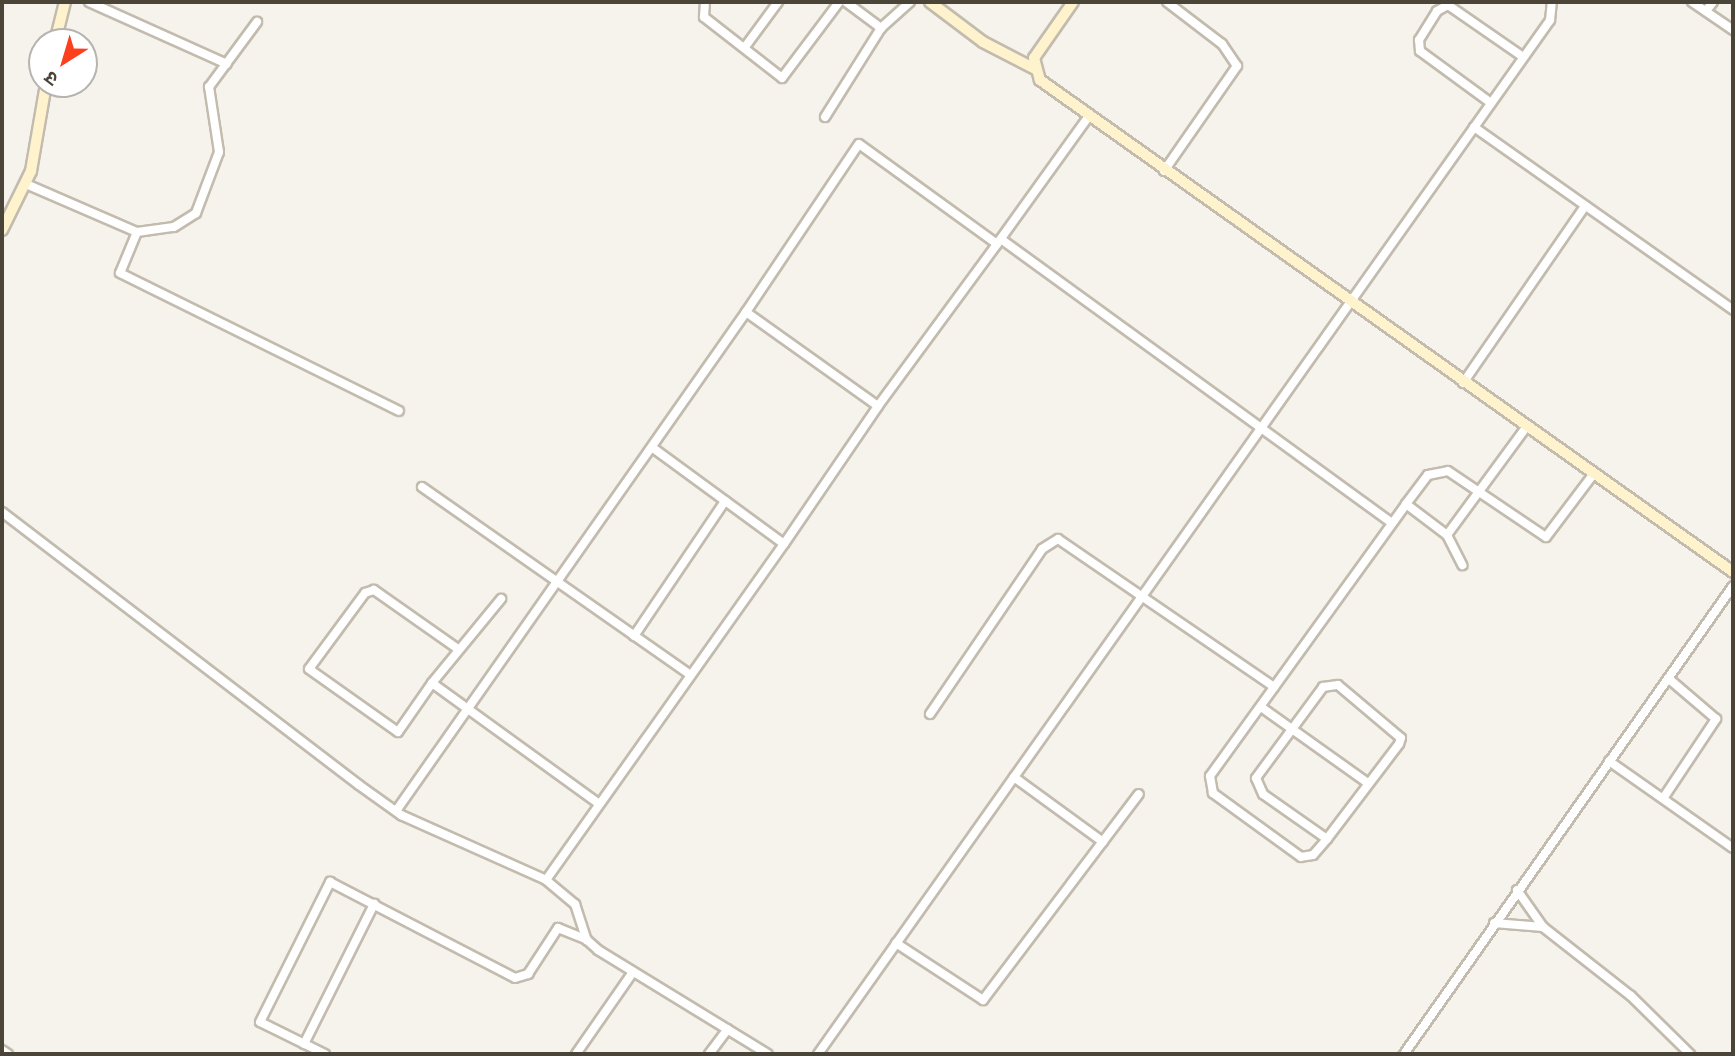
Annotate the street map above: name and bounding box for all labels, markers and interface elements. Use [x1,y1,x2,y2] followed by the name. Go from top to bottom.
[28,28,98,98] north arrow
[40,66,63,91] text: उ

